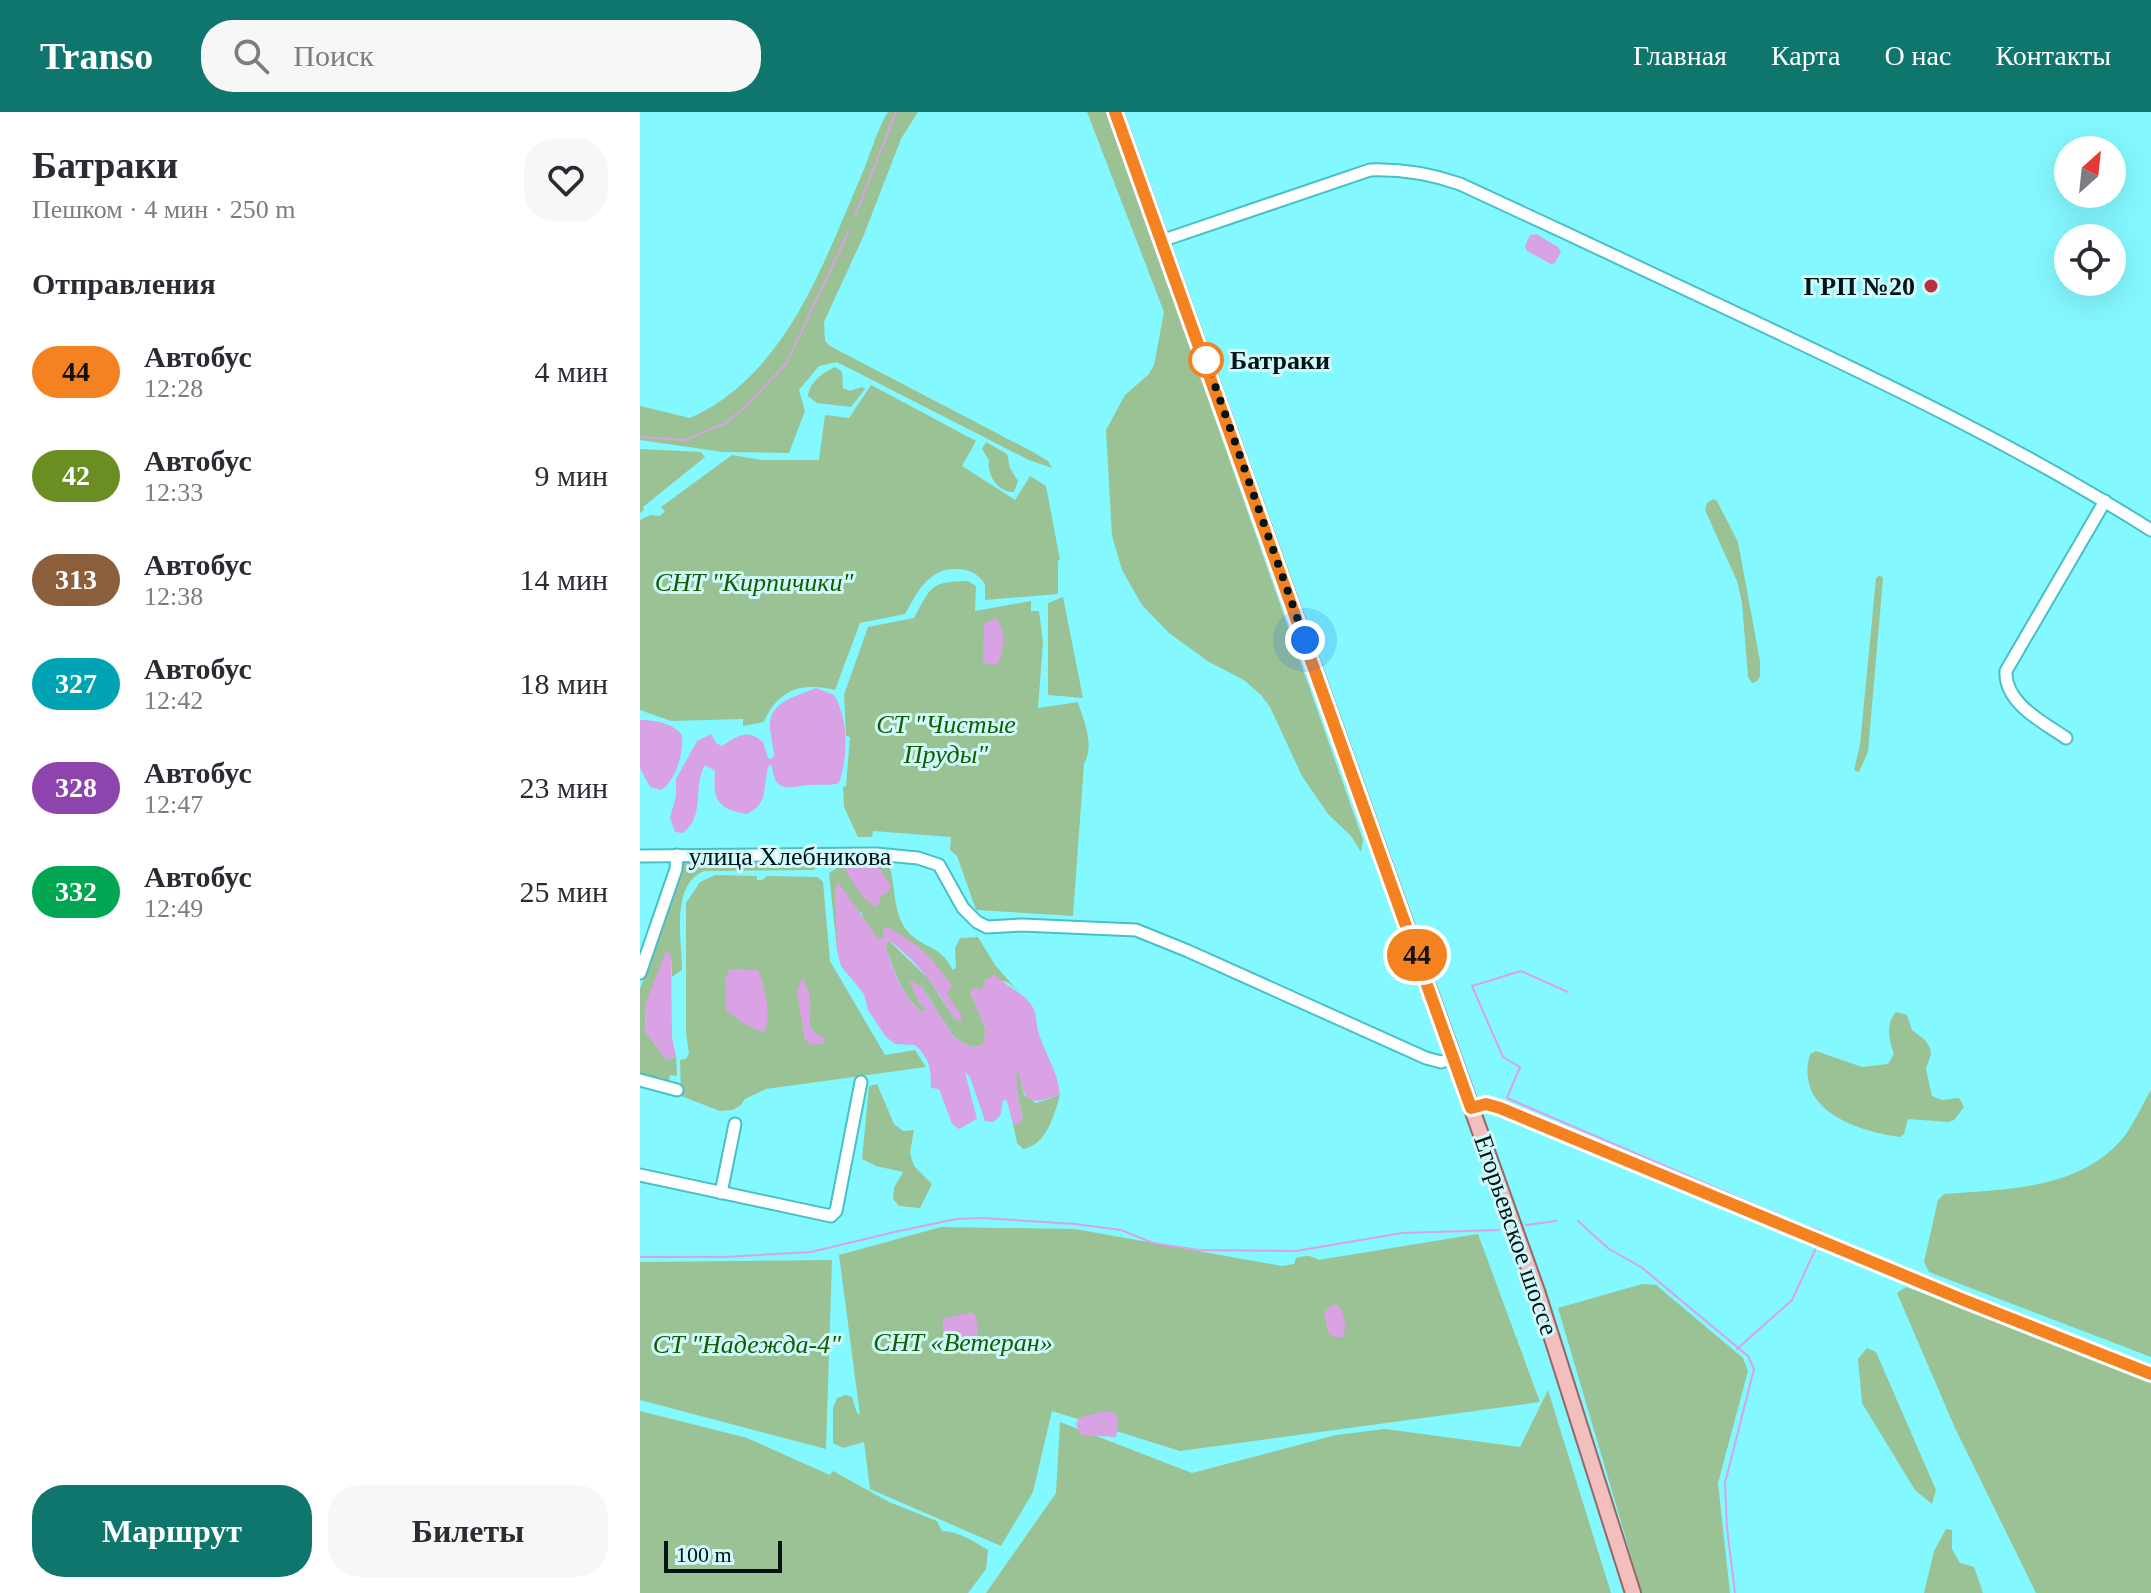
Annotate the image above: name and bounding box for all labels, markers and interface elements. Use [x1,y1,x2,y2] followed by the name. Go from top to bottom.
[201,20,761,92] search box
[229,34,273,78] icon: search
[40,35,153,77] text: Transo
[293,39,374,72] text: Поиск
[1633,40,1727,71] text: Главная
[1771,40,1840,71] text: Карта
[1884,40,1951,71] text: О нас
[1995,40,2111,71] text: Контакты
[2054,136,2126,208] north arrow
[2054,136,2126,296] map controls
[524,138,608,222] button: heart
[32,144,178,186] text: Батраки
[32,195,295,224] text: Пешком · 4 мин · 250 m
[2054,224,2126,296] button: locate
[32,267,216,300] text: Отправления
[1804,272,1915,301] place label: ГРП №20
[1922,277,1940,295] marker: ГРП №20
[144,340,252,373] text: Автобус
[1189,343,1223,377] marker: Батраки
[1230,346,1330,375] place label: Батраки
[534,355,608,388] text: 4 мин
[62,356,90,387] text: 44
[144,374,203,403] text: 12:28
[144,444,252,477] text: Автобус
[534,459,608,492] text: 9 мин
[62,460,90,491] text: 42
[144,478,203,507] text: 12:33
[144,548,252,581] text: Автобус
[519,563,608,596] text: 14 мин
[55,564,97,595] text: 313
[655,568,853,597] park label: СНТ "Кирпичики"
[144,582,203,611] text: 12:38
[1285,620,1325,660] your location
[144,652,252,685] text: Автобус
[519,667,608,700] text: 18 мин
[55,668,97,699] text: 327
[144,686,203,715] text: 12:42
[876,710,1016,769] park label: СТ "Чистые Пруды"
[144,756,252,789] text: Автобус
[519,771,608,804] text: 23 мин
[55,772,97,803] text: 328
[144,790,203,819] text: 12:47
[689,842,892,871] street label: улица Хлебникова
[144,860,252,893] text: Автобус
[519,875,608,908] text: 25 мин
[55,876,97,907] text: 332
[144,894,203,923] text: 12:49
[1381,929,1453,981] line badge: 44
[1403,939,1431,970] text: 44
[1468,1131,1564,1339] street label: Егорьевское шоссе
[873,1328,1053,1357] park label: СНТ «Ветеран»
[653,1330,841,1359] park label: СТ "Надежда-4"
[32,1485,312,1577] button: Маршрут
[328,1485,608,1577] button: Билеты
[664,1537,782,1573] scale bar
[676,1542,732,1567] text: 100 m

